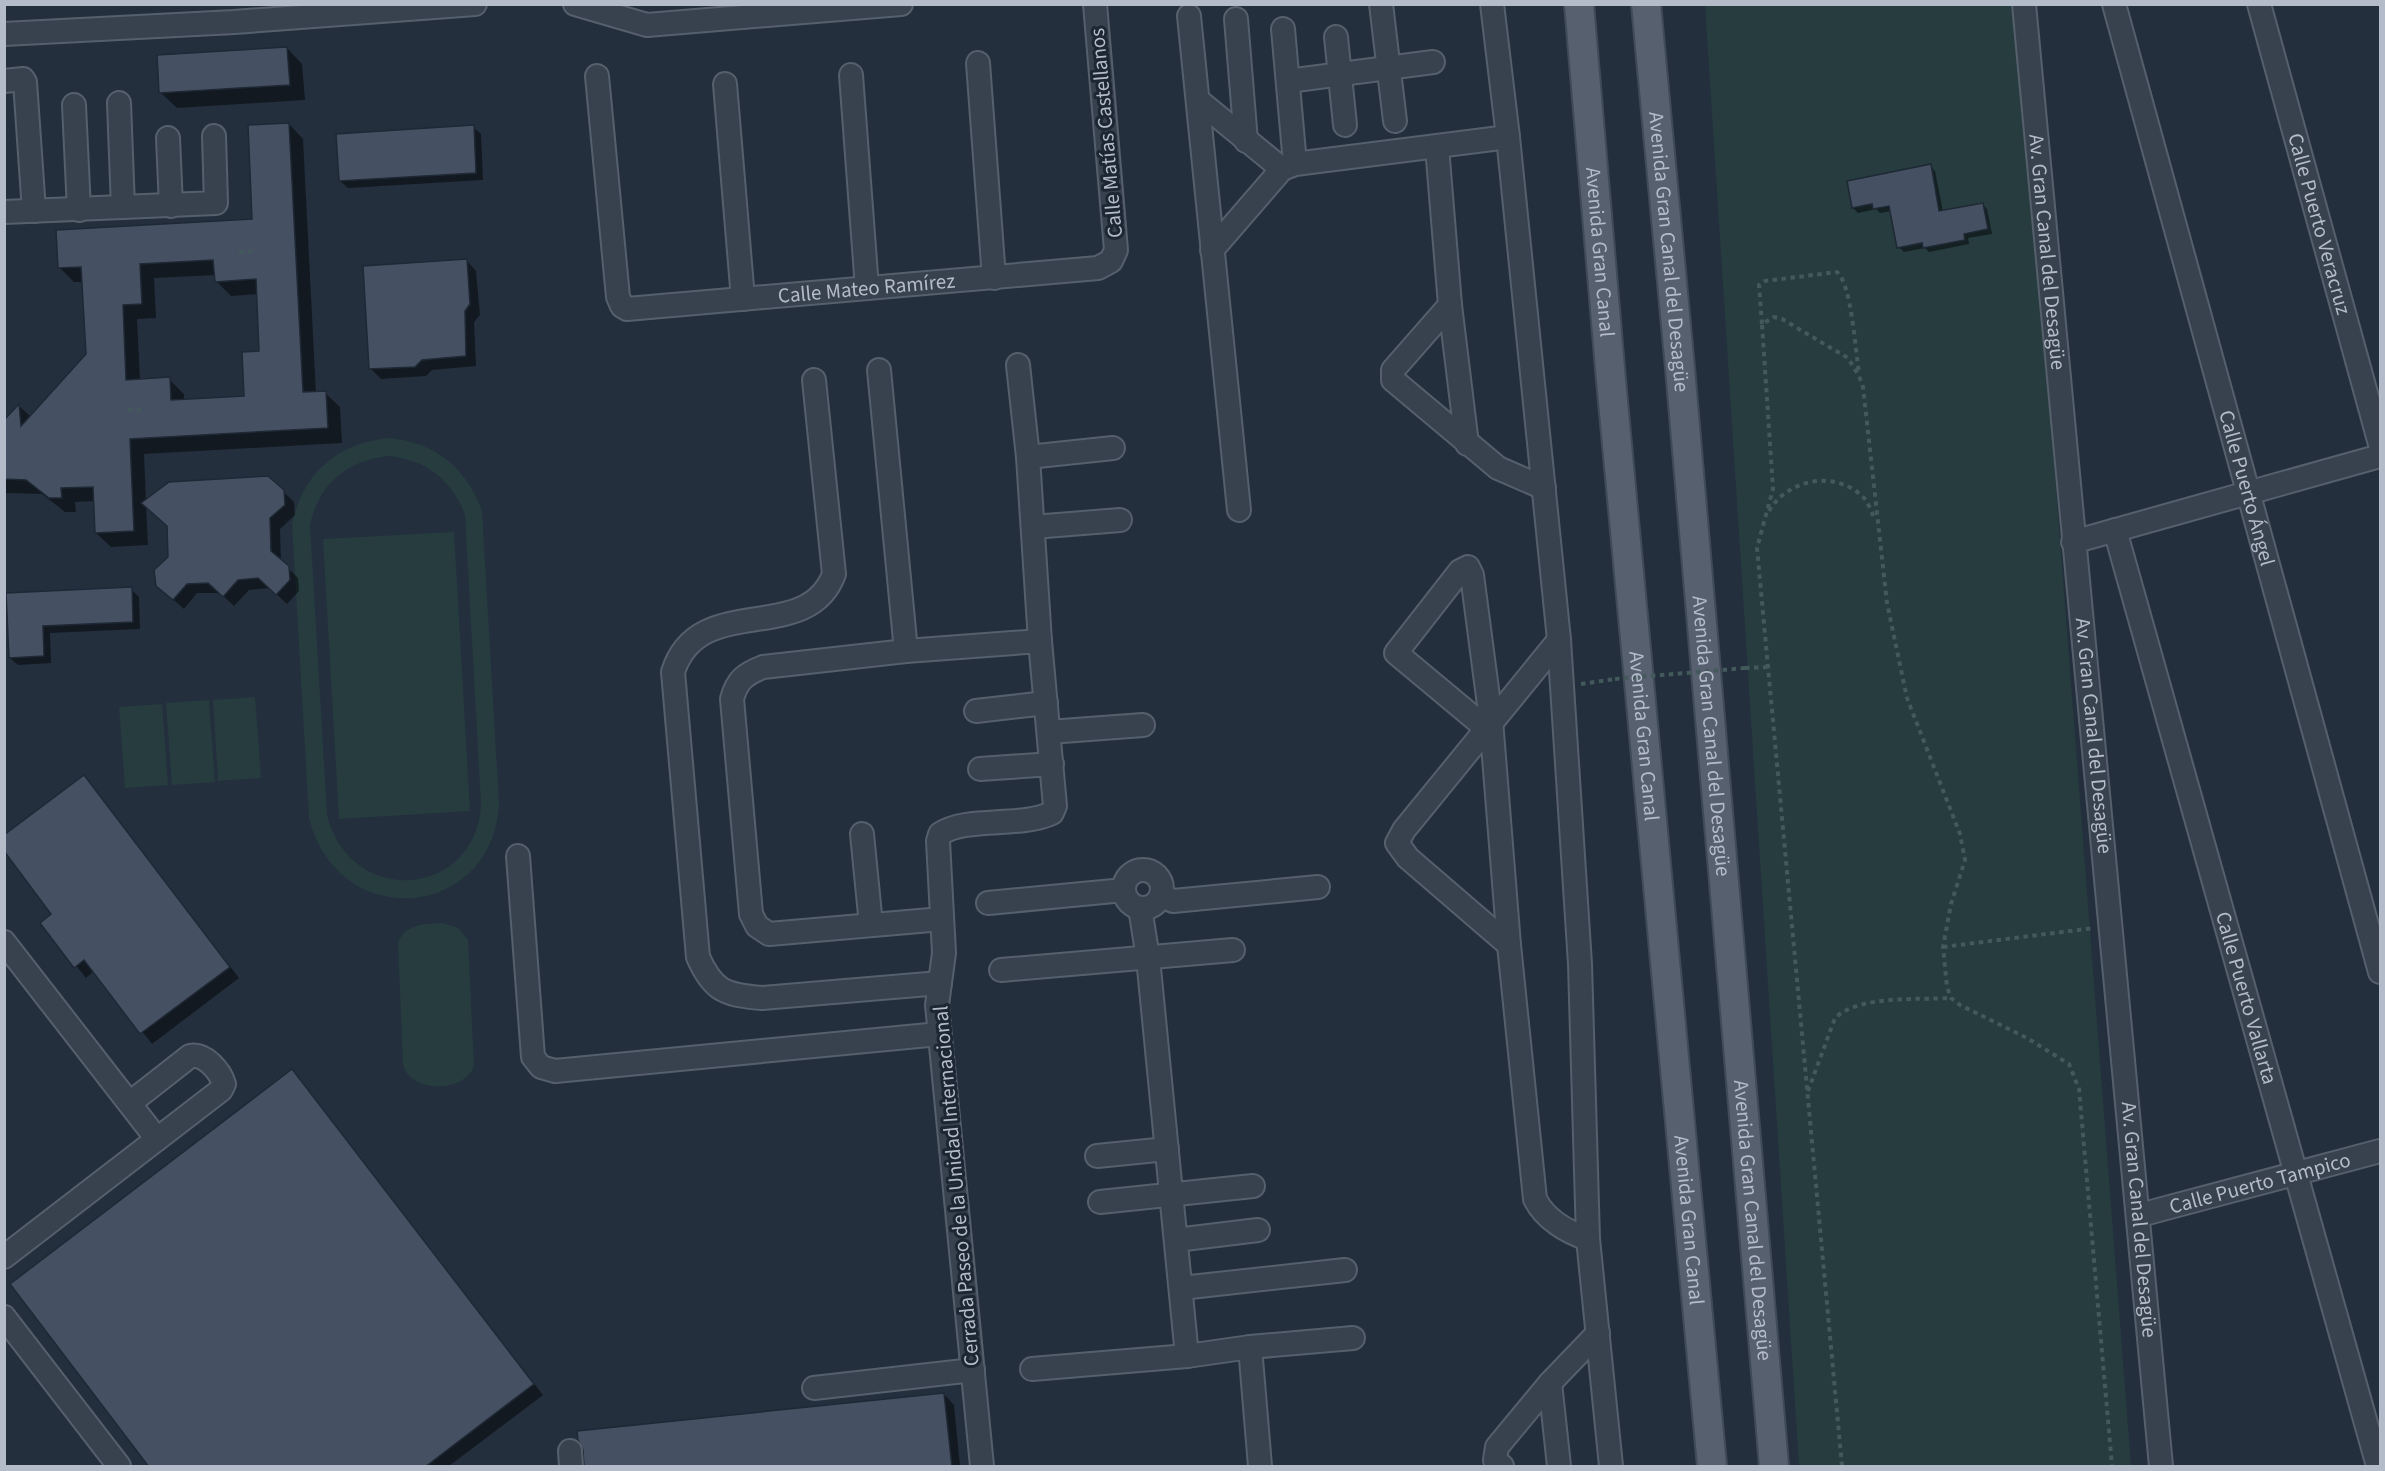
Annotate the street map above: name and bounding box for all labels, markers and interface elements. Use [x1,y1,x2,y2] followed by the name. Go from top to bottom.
[1082,27,1130,239] street label: Calle Matías Castellanos
[1641,110,1697,393] street label: Avenida Gran Canal del Desagüe
[2280,130,2359,318] street label: Calle Puerto Veracruz
[2021,133,2074,371] street label: Av. Gran Canal del Desagüe
[1578,166,1622,338] street label: Avenida Gran Canal
[777,265,956,311] street label: Calle Mateo Ramírez
[2211,407,2283,569] street label: Calle Puerto Ángel
[1685,594,1738,878] street label: Avenida Gran Canal del Desagüe
[2068,616,2120,855] street label: Av. Gran Canal del Desagüe
[1621,650,1667,822] street label: Avenida Gran Canal
[2208,908,2285,1088] street label: Calle Puerto Vallarta
[925,1005,987,1367] street label: Cerrada Paseo de la Unidad Internacional
[1726,1079,1780,1362] street label: Avenida Gran Canal del Desagüe
[2114,1100,2165,1339] street label: Av. Gran Canal del Desagüe
[1666,1134,1712,1306] street label: Avenida Gran Canal
[2166,1145,2354,1222] street label: Calle Puerto Tampico

